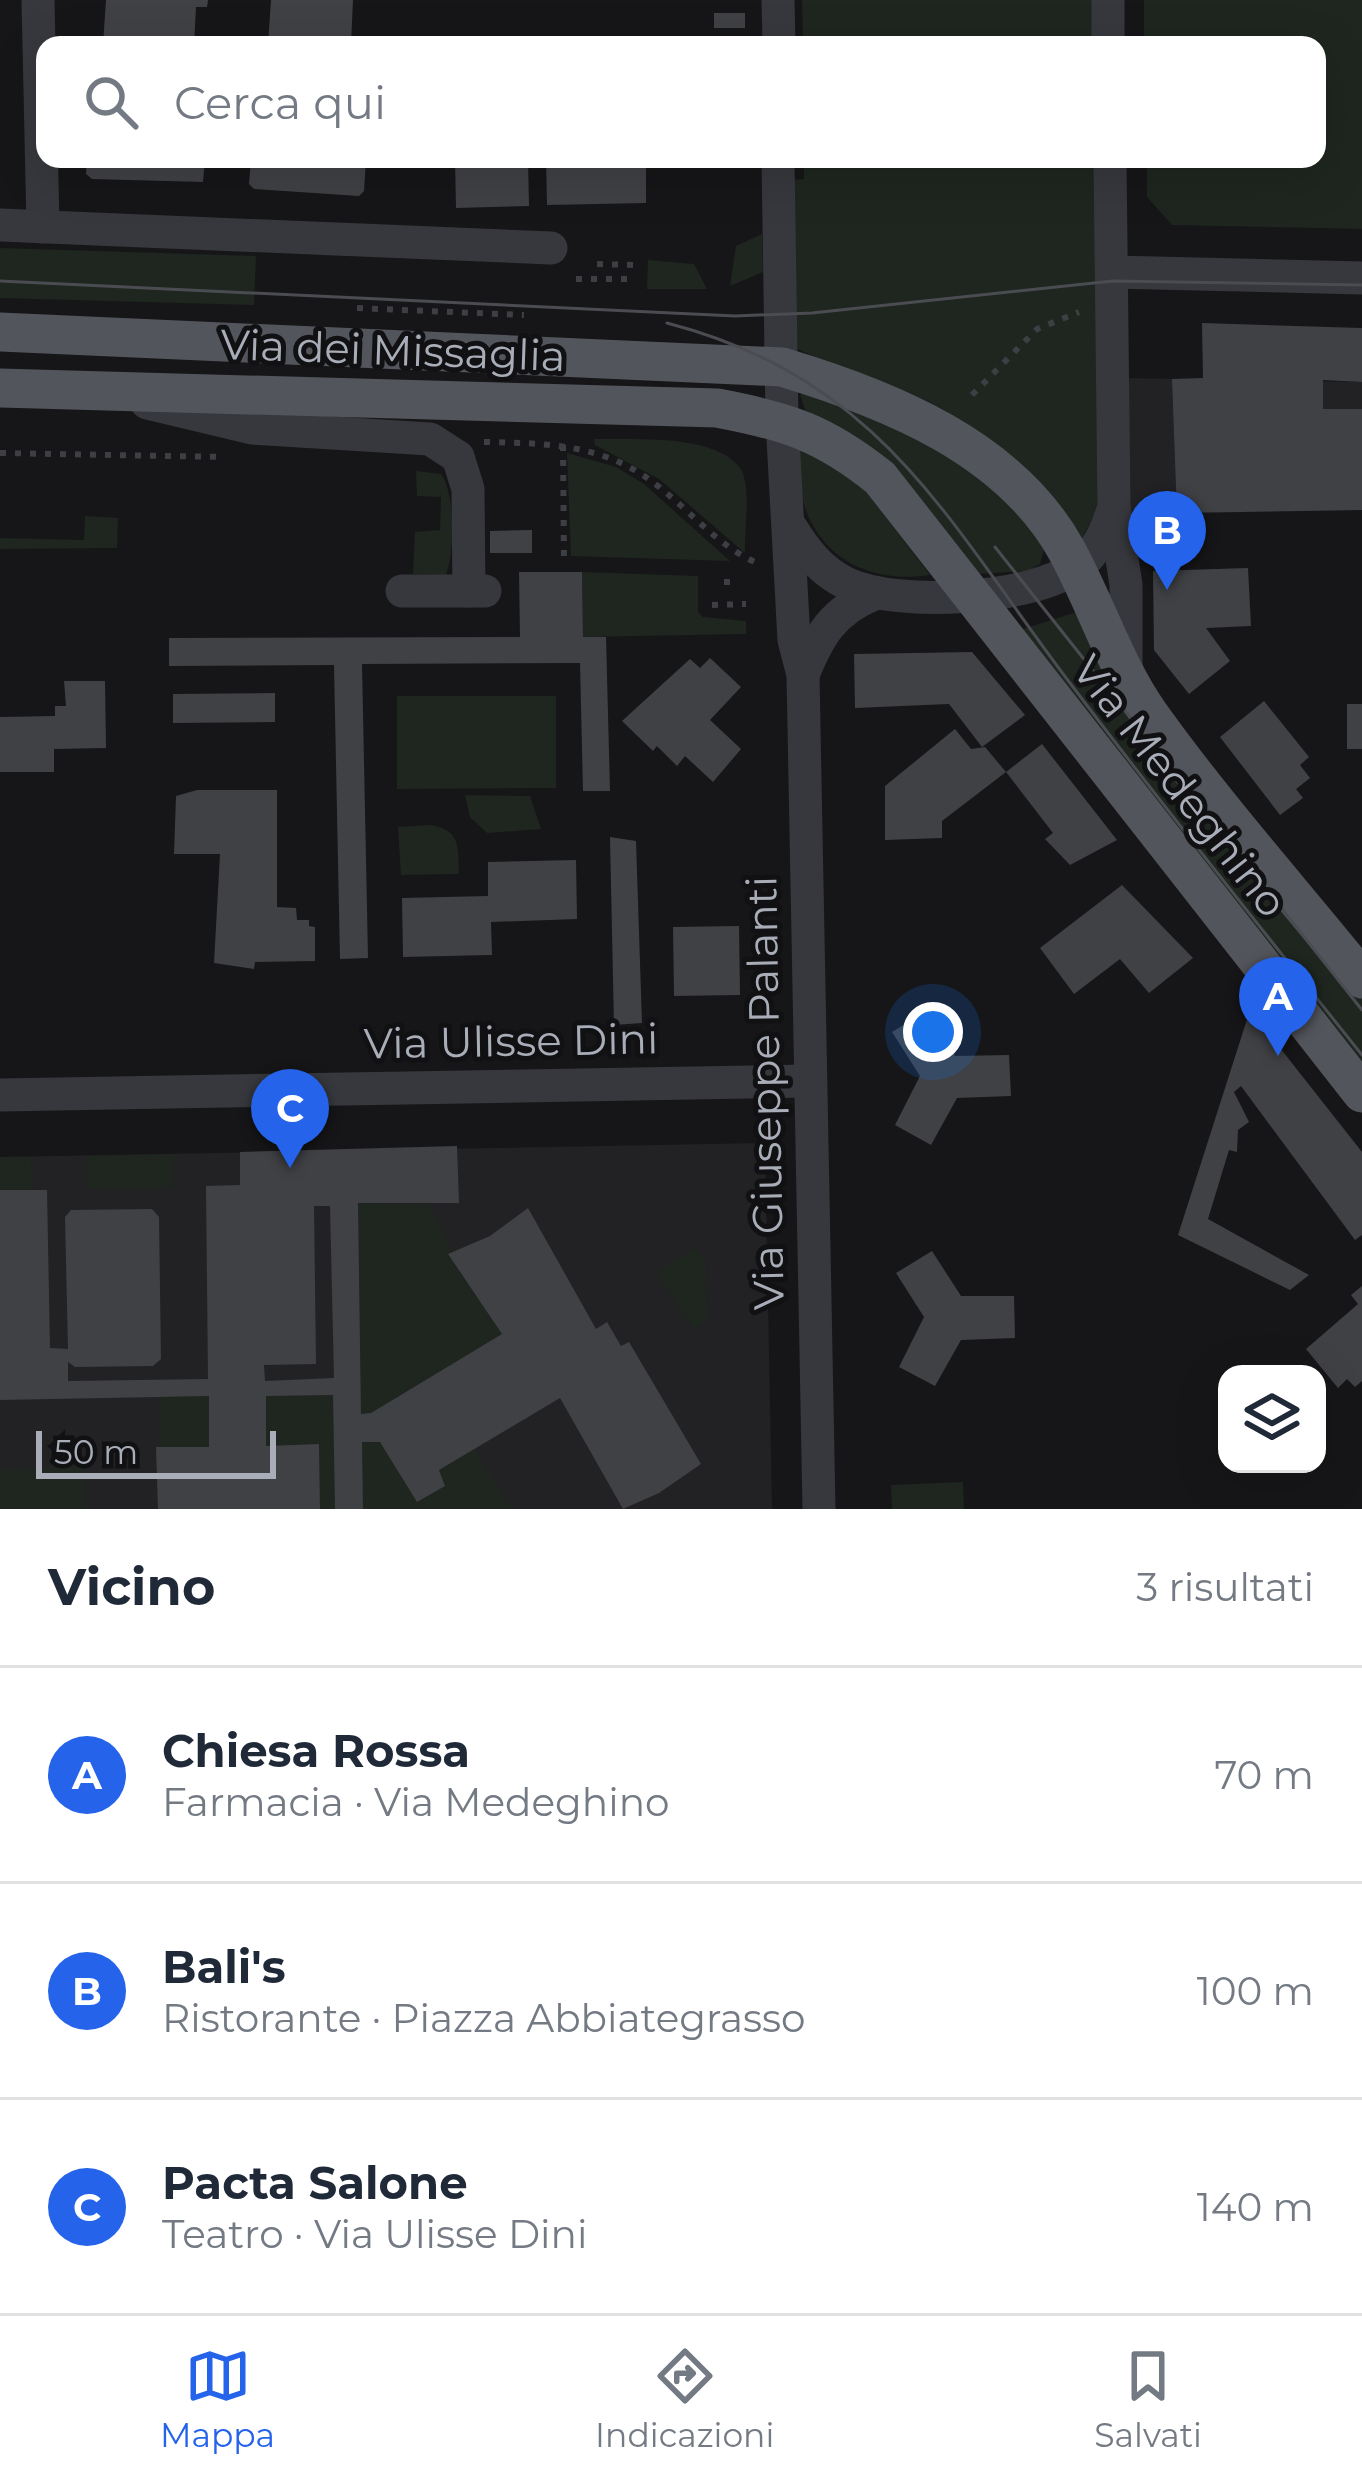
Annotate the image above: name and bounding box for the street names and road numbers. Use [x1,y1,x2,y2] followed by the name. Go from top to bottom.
[220,318,566,382] street label: Via dei Missaglia
[1062,645,1298,927] street label: Via Medeghino
[735,876,795,1310] street label: Via Giuseppe Palanti
[363,1012,659,1070] street label: Via Ulisse Dini

